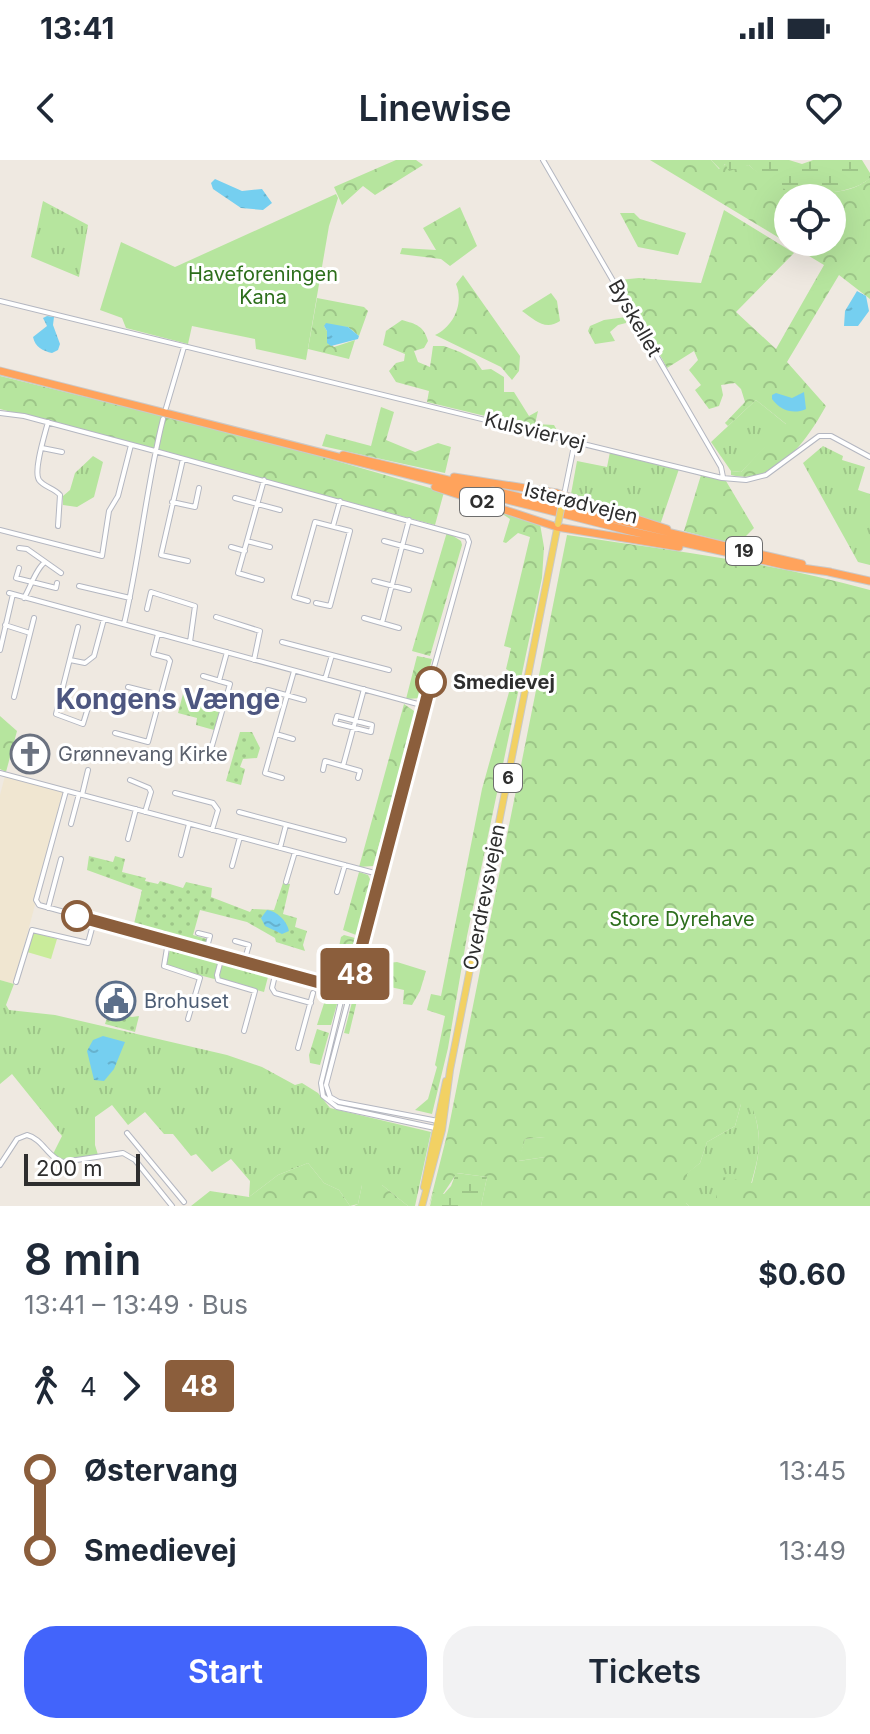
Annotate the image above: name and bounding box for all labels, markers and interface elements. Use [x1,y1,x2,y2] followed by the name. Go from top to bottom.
[40,10,114,46] text: 13:41
[24,86,68,130] icon: back
[358,86,512,130] text: Linewise
[802,86,846,130] icon: heart
[774,184,846,256] map controls
[774,184,846,256] button: locate
[188,262,338,309] park label: Haveforeningen Kana
[603,275,667,361] street label: Byskellet
[482,407,588,455] street label: Kulsviervej
[522,477,640,529] street label: Isterødvejen
[460,488,504,516] road number: O2
[726,537,762,565] road number: 19
[416,667,446,697] marker: Smedievej
[453,670,555,694] place label: Smedievej
[56,682,280,716] district label: Kongens Vænge
[9,733,51,775] church icon: Grønnevang Kirke
[58,742,228,766] place label: Grønnevang Kirke
[494,764,522,792] road number: 6
[458,822,510,972] street label: Overdrevsvejen
[62,901,92,931] unlabelled marker
[609,907,755,931] park label: Store Dyrehave
[319,948,391,1000] line badge: 48
[336,957,374,991] text: 48
[95,980,137,1022] public building icon: Brohuset
[144,989,229,1013] place label: Brohuset
[24,1150,140,1186] scale bar
[36,1155,103,1181] text: 200 m
[24,1232,141,1286] text: 8 min
[758,1256,846,1292] text: $0.60
[24,1289,248,1320] text: 13:41 – 13:49 · Bus
[24,1364,68,1408] icon: walk
[109,1364,153,1408] icon: forward
[181,1369,218,1403] text: 48
[80,1371,97,1402] text: 4
[84,1452,238,1488] text: Østervang
[779,1455,846,1486] text: 13:45
[84,1532,237,1568] text: Smedievej
[779,1535,846,1566] text: 13:49
[24,1626,427,1718] button: Start
[443,1626,846,1718] button: Tickets

